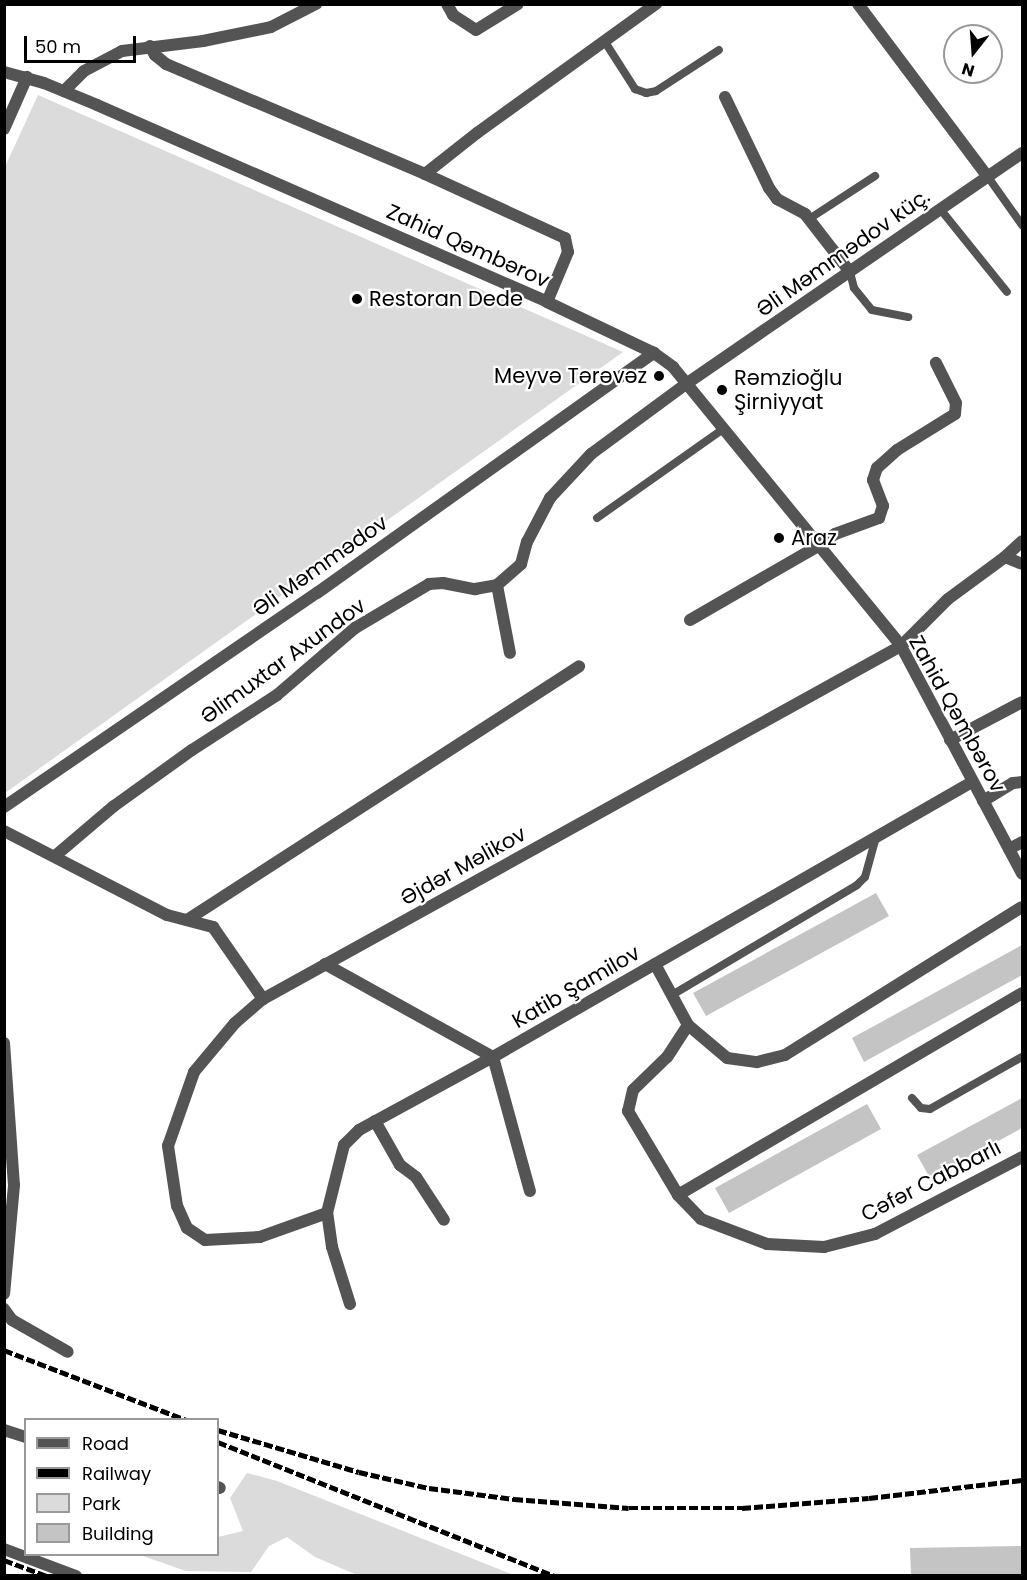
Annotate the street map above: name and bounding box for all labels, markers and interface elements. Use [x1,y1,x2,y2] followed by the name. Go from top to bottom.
[27,24,140,62] scale bar
[943,24,1003,84] north arrow
[35,34,81,59] text: 50 m
[959,57,977,83] text: N
[751,184,935,322] street label: Əli Məmmədov küç.
[383,199,553,293] street label: Zahid Qəmbərov
[369,286,523,312] place label: Restoran Dede
[350,292,364,306] marker: Restoran Dede
[494,363,647,389] place label: Meyvə Tərəvəz
[734,365,842,415] place label: Rəmzioğlu Şirniyyat
[652,369,666,383] marker: Meyvə Tərəvəz
[715,383,729,397] marker: Rəmzioğlu Şirniyyat
[248,510,392,622] street label: Əli Məmmədov
[791,525,837,551] place label: Araz
[772,531,786,545] marker: Araz
[196,593,370,729] street label: Əlimuxtar Axundov
[903,631,1011,797] street label: Zahid Qəmbərov
[396,821,530,911] street label: Əjdər Məlikov
[508,940,644,1034] street label: Katib Şamilov
[857,1135,1005,1227] street label: Cəfər Cabbarlı
[24,1418,219,1556] legend
[82,1431,129,1456] text: Road
[82,1461,151,1486] text: Railway
[82,1491,121,1516] text: Park
[82,1521,154,1546] text: Building

